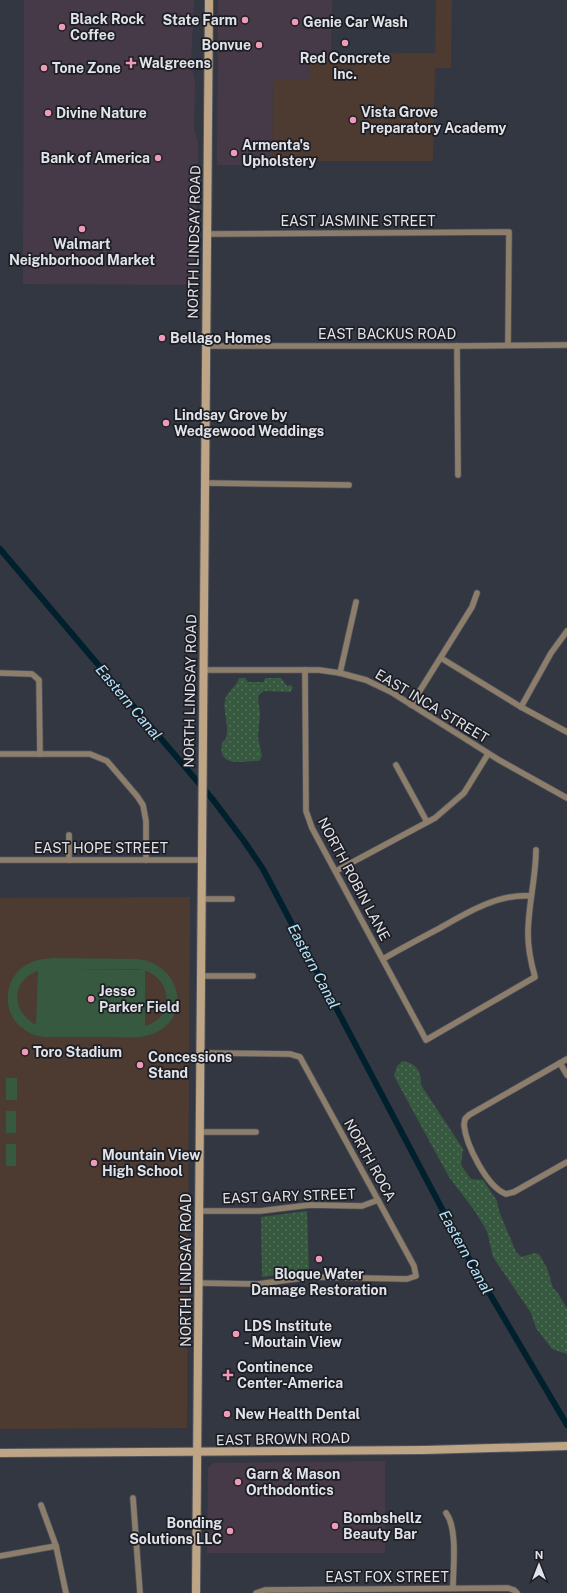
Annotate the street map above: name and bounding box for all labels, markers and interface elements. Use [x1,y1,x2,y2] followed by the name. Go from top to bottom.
[70,11,144,43] place label: Black Rock Coffee
[163,12,237,28] place label: State Farm
[303,14,408,30] place label: Genie Car Wash
[240,15,250,25] marker: State Farm
[290,17,300,27] marker: Genie Car Wash
[57,22,67,32] marker: Black Rock Coffee
[202,37,251,53] place label: Bonvue
[340,38,350,48] marker: Red Concrete Inc.
[254,40,264,50] marker: Bonvue
[300,50,390,82] place label: Red Concrete Inc.
[139,55,211,71] place label: Walgreens
[126,58,136,68] marker: Walgreens
[52,60,121,76] place label: Tone Zone
[39,63,49,73] marker: Tone Zone
[361,104,507,136] place label: Vista Grove Preparatory Academy
[56,105,147,121] place label: Divine Nature
[43,108,53,118] marker: Divine Nature
[348,115,358,125] marker: Vista Grove Preparatory Academy
[242,137,316,169] place label: Armenta's Upholstery
[229,148,239,158] marker: Armenta's Upholstery
[41,150,150,166] place label: Bank of America
[153,153,163,163] marker: Bank of America
[185,165,203,319] street label: NORTH LINDSAY ROAD
[280,213,436,229] street label: EAST JASMINE STREET
[77,224,87,234] marker: Walmart Neighborhood Market
[9,236,155,268] place label: Walmart Neighborhood Market
[318,326,456,342] street label: EAST BACKUS ROAD
[170,330,271,346] place label: Bellago Homes
[157,333,167,343] marker: Bellago Homes
[174,407,324,439] place label: Lindsay Grove by Wedgewood Weddings
[161,418,171,428] marker: Lindsay Grove by Wedgewood Weddings
[181,614,199,768] street label: NORTH LINDSAY ROAD
[92,661,166,743] water label: Eastern Canal
[372,666,492,746] street label: EAST INCA STREET
[315,815,393,943] street label: NORTH ROBIN LANE
[34,840,168,856] street label: EAST HOPE STREET
[284,921,344,1011] water label: Eastern Canal
[99,983,179,1015] place label: Jesse Parker Field
[86,994,96,1004] marker: Jesse Parker Field
[33,1044,122,1060] place label: Toro Stadium
[20,1047,30,1057] marker: Toro Stadium
[148,1049,232,1081] place label: Concessions Stand
[135,1060,145,1070] marker: Concessions Stand
[341,1116,399,1204] street label: NORTH ROCA
[102,1147,200,1179] place label: Mountain View High School
[89,1158,99,1168] marker: Mountain View High School
[222,1186,356,1206] street label: EAST GARY STREET
[178,1193,194,1347] street label: NORTH LINDSAY ROAD
[436,1207,496,1297] water label: Eastern Canal
[314,1254,324,1264] marker: Bloque Water Damage Restoration
[251,1266,387,1298] place label: Bloque Water Damage Restoration
[244,1318,342,1350] place label: LDS Institute - Moutain View
[231,1329,241,1339] marker: LDS Institute - Moutain View
[237,1359,343,1391] place label: Continence Center-America
[222,1369,234,1381] marker: Continence Center-America
[235,1406,361,1422] place label: New Health Dental
[222,1409,232,1419] marker: New Health Dental
[216,1430,350,1448] street label: EAST BROWN ROAD
[246,1466,340,1498] place label: Garn & Mason Orthodontics
[233,1477,243,1487] marker: Garn & Mason Orthodontics
[343,1510,422,1542] place label: Bombshellz Beauty Bar
[129,1515,222,1547] place label: Bonding Solutions LLC
[330,1521,340,1531] marker: Bombshellz Beauty Bar
[225,1526,235,1536] marker: Bonding Solutions LLC
[519,1545,559,1585] north arrow
[535,1549,543,1561] text: N
[325,1569,449,1585] street label: EAST FOX STREET

